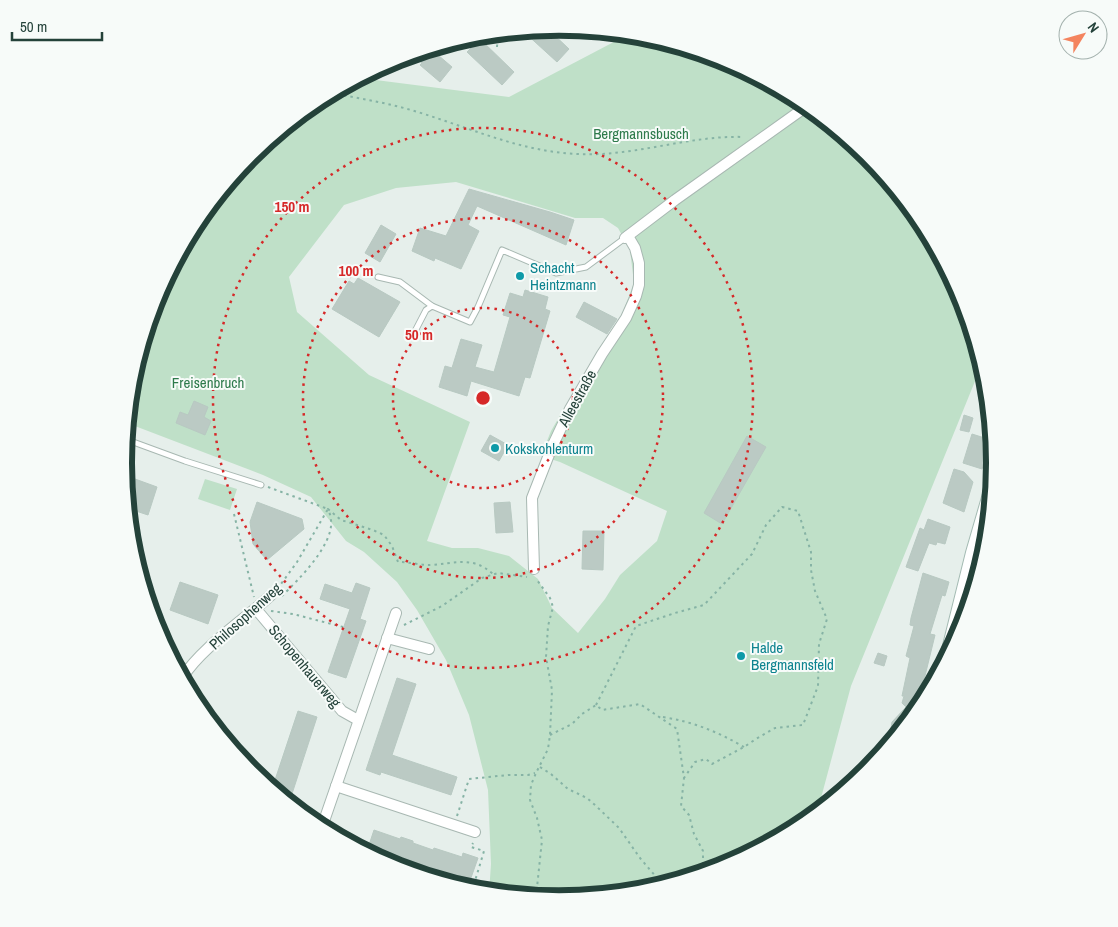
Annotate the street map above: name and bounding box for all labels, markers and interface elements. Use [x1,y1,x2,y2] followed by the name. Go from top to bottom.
[12,10,102,42] scale bar
[1058,10,1108,60] north arrow
[20,16,47,37] text: 50 m
[1084,18,1103,36] text: N
[593,123,689,144] park label: Bergmannsbusch
[275,196,309,217] text: 150 m
[530,257,596,295] place label: Schacht Heintzmann
[339,260,373,281] text: 100 m
[514,270,526,282] marker: Schacht Heintzmann
[405,324,433,345] text: 50 m
[552,366,601,431] street label: Alleestraße
[172,372,244,393] park label: Freisenbruch
[474,389,492,407] centre of rings
[505,438,593,459] place label: Kokskohlenturm
[489,442,501,454] marker: Kokskohlenturm
[204,578,286,654] street label: Philosophenweg
[264,620,346,712] street label: Schopenhauerweg
[751,637,834,675] place label: Halde Bergmannsfeld
[735,650,747,662] marker: Halde Bergmannsfeld

